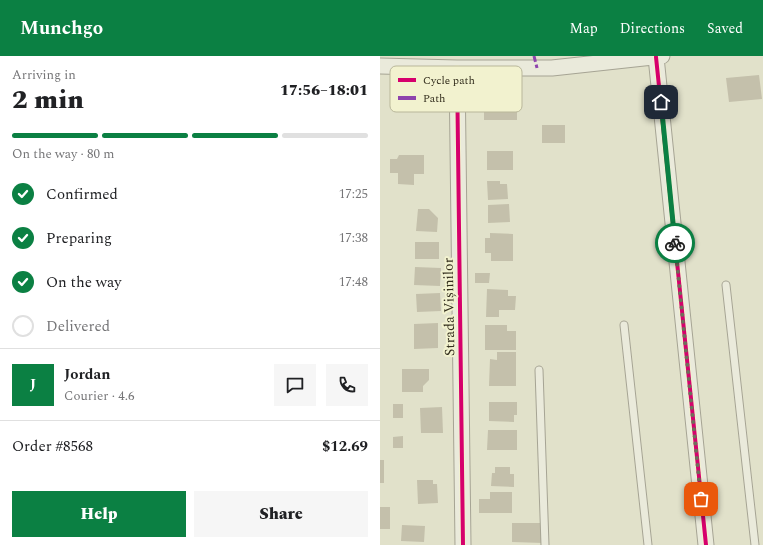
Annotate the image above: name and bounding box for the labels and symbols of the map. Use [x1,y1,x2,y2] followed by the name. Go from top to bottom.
[390,66,522,112] legend
[423,72,475,89] text: Cycle path
[644,85,678,119] pin
[423,90,445,107] text: Path
[655,223,695,263] courier
[438,257,460,356] street label: Strada Vișinilor
[684,482,718,516] pin

